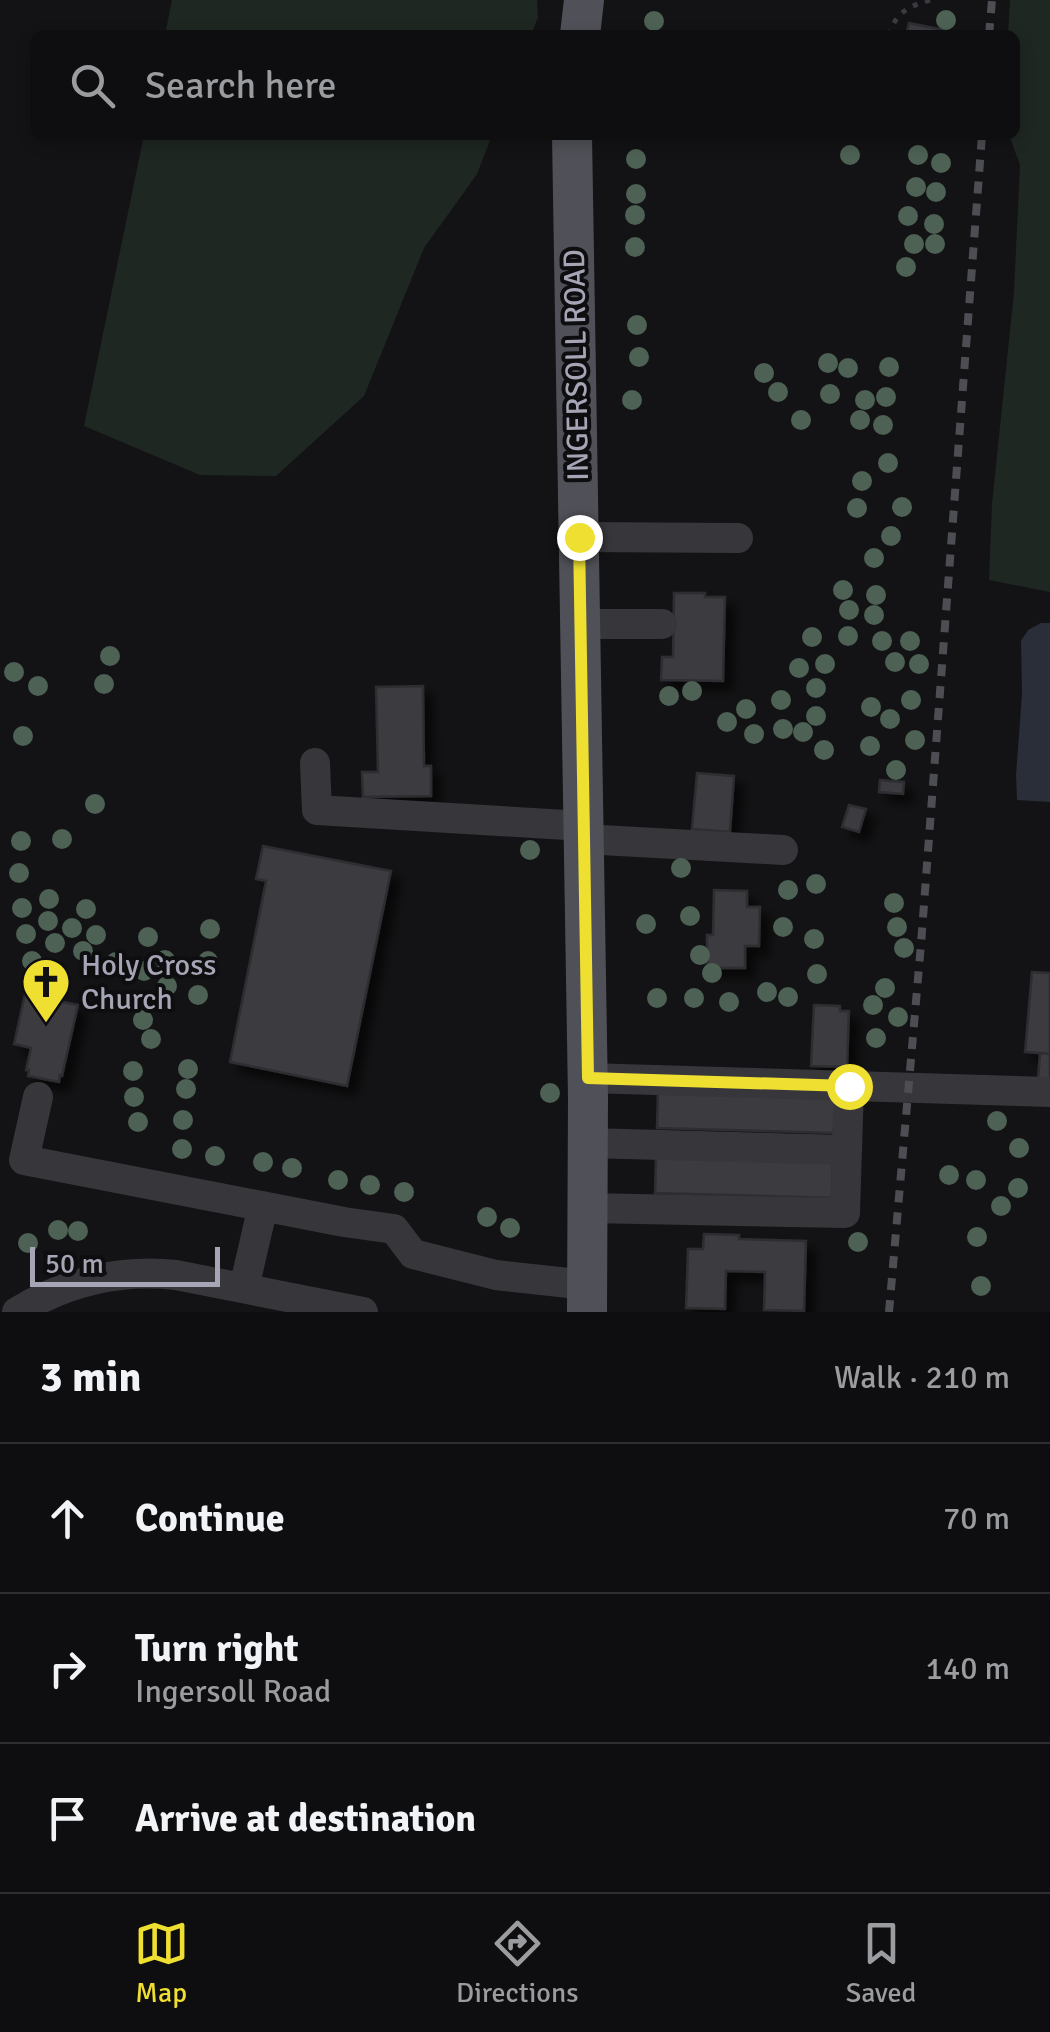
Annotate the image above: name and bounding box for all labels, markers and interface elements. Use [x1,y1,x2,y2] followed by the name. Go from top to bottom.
[30,30,1020,140] search box
[65,58,120,113] icon: search
[145,62,337,109] text: Search here
[556,249,597,481] street label: INGERSOLL ROAD
[557,515,603,561] route end
[81,947,216,1018] place label: Holy Cross Church
[20,956,72,1024] church icon: Holy Cross Church
[827,1064,873,1110] route start
[30,1242,220,1286] scale bar
[45,1247,104,1281] text: 50 m
[40,1352,141,1403] text: 3 min
[834,1358,1010,1397] text: Walk · 210 m
[40,1491,95,1546] icon: ahead
[135,1495,285,1542] text: Continue
[943,1499,1010,1538] text: 70 m
[135,1625,299,1672] text: Turn right
[40,1641,95,1696] icon: right
[926,1649,1010,1688] text: 140 m
[135,1672,331,1711] text: Ingersoll Road
[40,1791,95,1846] icon: arrive
[135,1795,476,1842] text: Arrive at destination
[134,1916,189,2010] tab: Map
[456,1916,578,2010] tab: Directions
[846,1916,916,2010] tab: Saved

